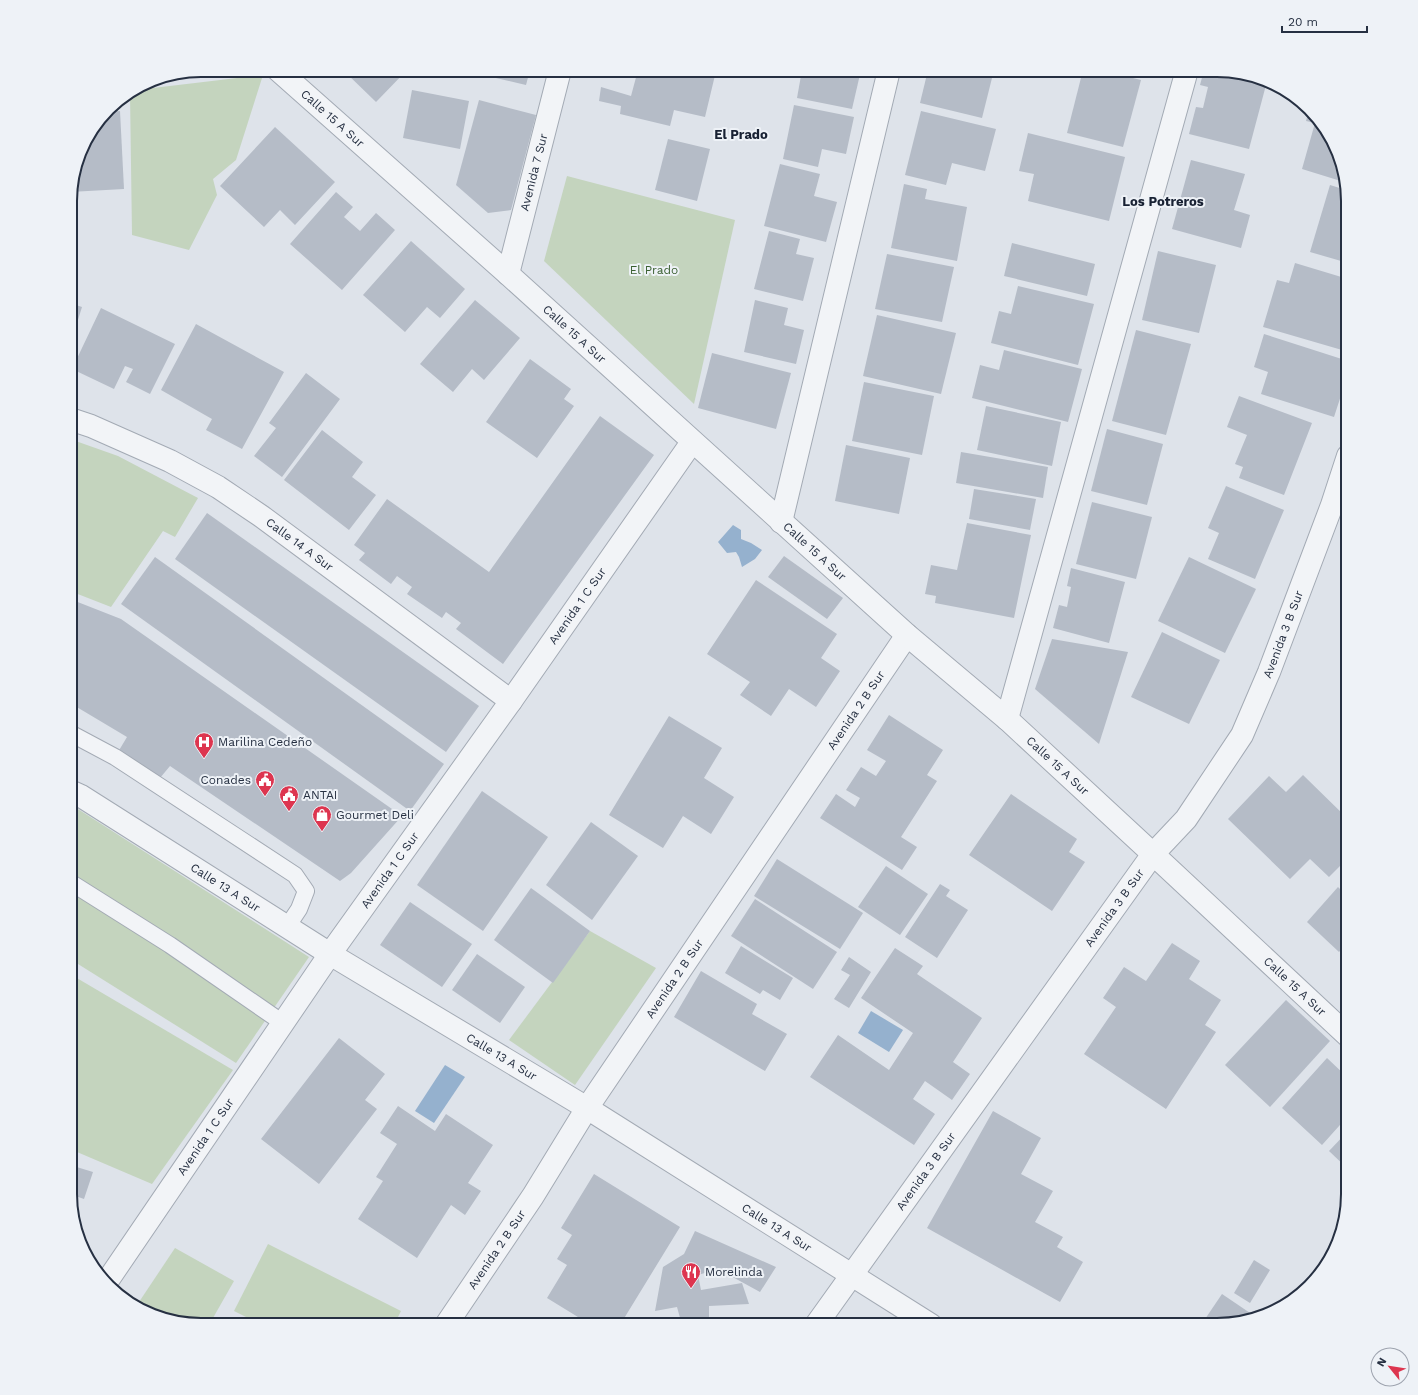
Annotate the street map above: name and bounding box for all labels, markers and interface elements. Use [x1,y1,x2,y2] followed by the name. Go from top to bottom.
[1282,8,1367,34] scale bar
[1288,15,1318,29] text: 20 m
[298,87,367,150] street label: Calle 15 A Sur
[714,127,768,142] district label: El Prado
[517,132,551,212] street label: Avenida 7 Sur
[1122,194,1204,209] district label: Los Potreros
[630,263,678,277] park label: El Prado
[540,302,609,366] street label: Calle 15 A Sur
[263,515,336,574] street label: Calle 14 A Sur
[780,519,849,584] street label: Calle 15 A Sur
[546,565,609,647] street label: Avenida 1 C Sur
[1260,589,1306,680] street label: Avenida 3 B Sur
[824,668,888,753] street label: Avenida 2 B Sur
[193,731,215,759] hospital icon: Marilina Cedeño
[1023,733,1092,798] street label: Calle 15 A Sur
[218,735,312,749] place label: Marilina Cedeño
[254,769,276,797] public building icon: Conades
[201,773,251,787] place label: Conades
[278,784,300,812] public building icon: ANTAI
[303,788,337,802] place label: ANTAI
[311,804,333,832] shop icon: Gourmet Deli
[336,808,414,822] place label: Gourmet Deli
[358,829,422,911] street label: Avenida 1 C Sur
[188,860,263,915] street label: Calle 13 A Sur
[1082,866,1147,949] street label: Avenida 3 B Sur
[643,936,706,1021] street label: Avenida 2 B Sur
[1261,954,1329,1019] street label: Calle 15 A Sur
[464,1030,540,1083] street label: Calle 13 A Sur
[174,1095,237,1178] street label: Avenida 1 C Sur
[893,1130,959,1213] street label: Avenida 3 B Sur
[739,1200,814,1255] street label: Calle 13 A Sur
[465,1207,529,1292] street label: Avenida 2 B Sur
[680,1261,702,1289] restaurant icon: Morelinda
[705,1265,763,1279] place label: Morelinda
[1370,1347,1410,1387] north arrow
[1374,1355,1389,1369] text: N

